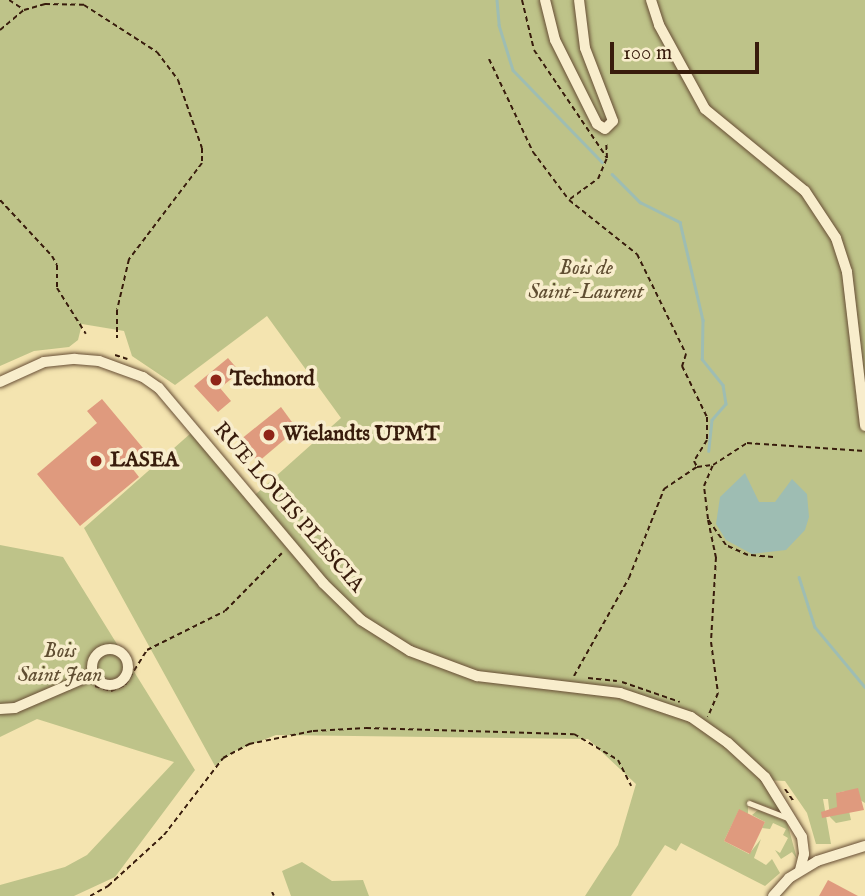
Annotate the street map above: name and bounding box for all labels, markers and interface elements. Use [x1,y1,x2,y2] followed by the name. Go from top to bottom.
[613,28,762,72] scale bar
[623,40,672,67] text: 100 m
[528,256,644,306] park label: Bois de Saint-Laurent
[230,367,315,393] place label: Technord
[208,372,224,388] marker: Technord
[207,418,369,598] street label: RUE LOUIS PLESCIA
[283,422,440,448] place label: Wielandts UPMT
[261,427,277,443] marker: Wielandts UPMT
[110,448,179,474] place label: LASEA
[88,453,104,469] marker: LASEA
[18,639,102,689] park label: Bois Saint Jean

